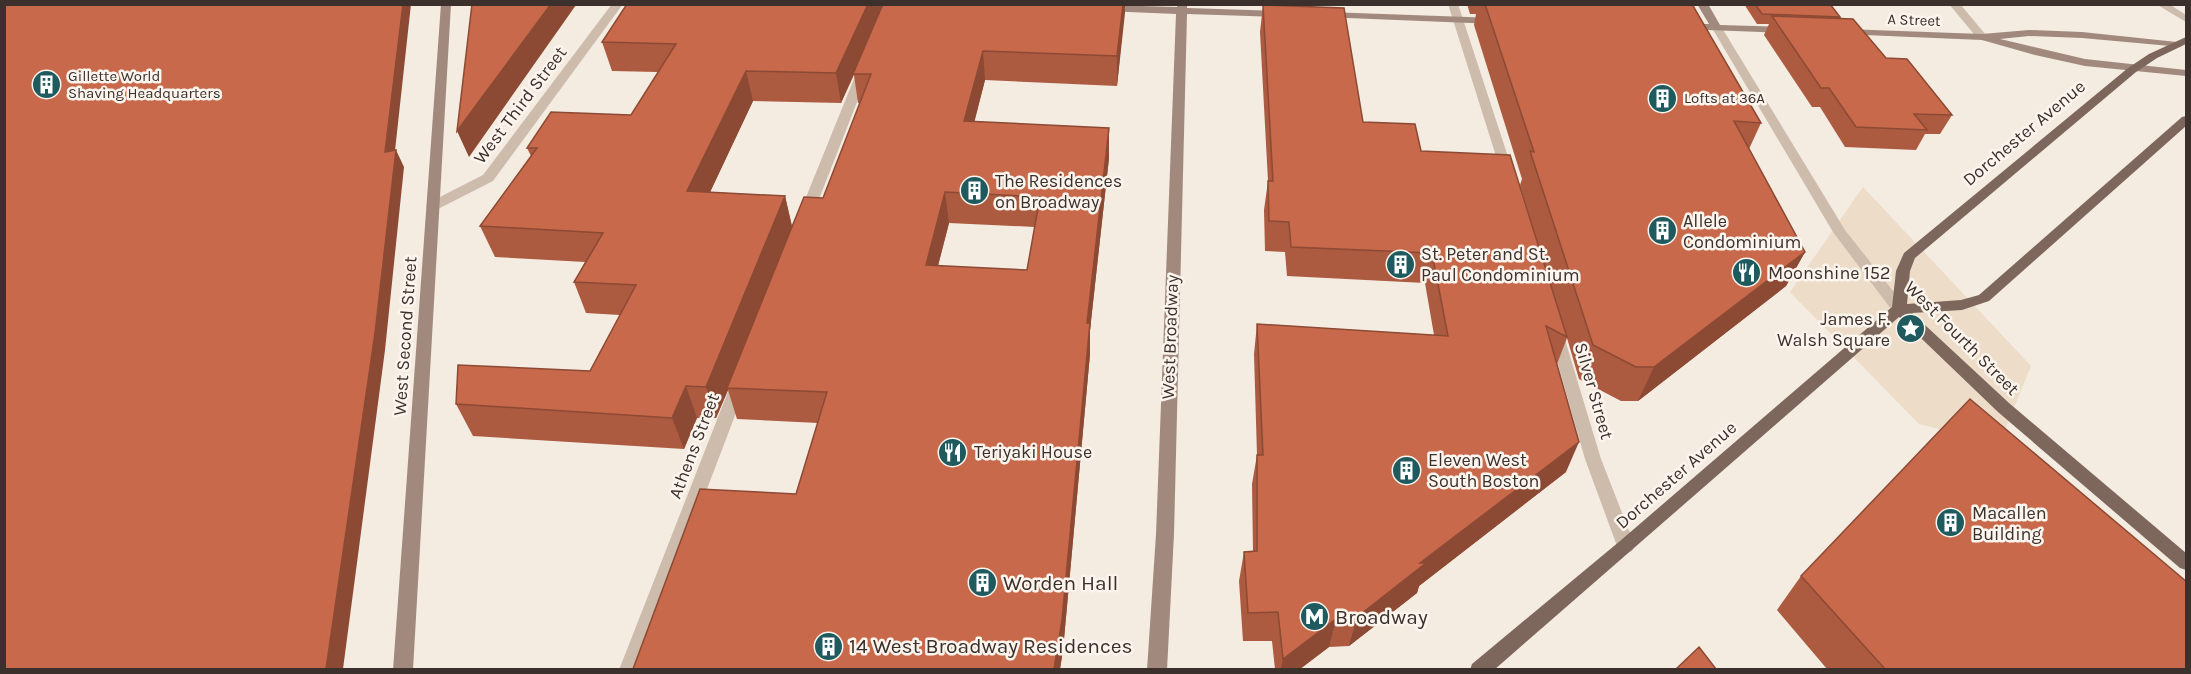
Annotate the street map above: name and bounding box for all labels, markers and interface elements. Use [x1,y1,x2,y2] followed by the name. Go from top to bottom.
[1887,10,1941,30] street label: A Street
[469,42,571,168] street label: West Third Street
[68,67,221,102] place label: Gillette World Shaving Headquarters
[31,69,63,101] building icon: Gillette World Shaving Headquarters
[1958,75,2090,191] street label: Dorchester Avenue
[1647,82,1679,114] building icon: Lofts at 36A
[1684,89,1765,107] place label: Lofts at 36A
[995,170,1122,213] place label: The Residences on Broadway
[958,175,990,207] building icon: The Residences on Broadway
[1683,210,1801,253] place label: Allele Condominium
[1646,215,1678,247] building icon: Allele Condominium
[1421,243,1580,286] place label: St. Peter and St. Paul Condominium
[1384,248,1416,280] building icon: St. Peter and St. Paul Condominium
[388,255,422,416] street label: West Second Street
[1731,257,1763,289] restaurant icon: Moonshine 152
[1768,262,1890,284] place label: Moonshine 152
[1157,274,1183,400] street label: West Broadway
[1900,276,2024,400] street label: West Fourth Street
[1777,308,1890,351] place label: James F. Walsh Square
[1895,313,1927,345] place icon: James F. Walsh Square
[1570,340,1618,442] street label: Silver Street
[664,390,724,502] street label: Athens Street
[1611,416,1741,534] street label: Dorchester Avenue
[937,436,969,468] restaurant icon: Teriyaki House
[974,441,1092,463] place label: Teriyaki House
[1428,449,1539,492] place label: Eleven West South Boston
[1391,454,1423,486] building icon: Eleven West South Boston
[1972,502,2047,545] place label: Macallen Building
[1935,507,1967,539] building icon: Macallen Building
[966,567,998,599] building icon: Worden Hall
[1003,571,1118,595] place label: Worden Hall
[1298,601,1330,633] metro station icon: Broadway
[1335,605,1428,629] place label: Broadway
[812,630,844,662] building icon: 14 West Broadway Residences
[849,634,1133,658] place label: 14 West Broadway Residences

